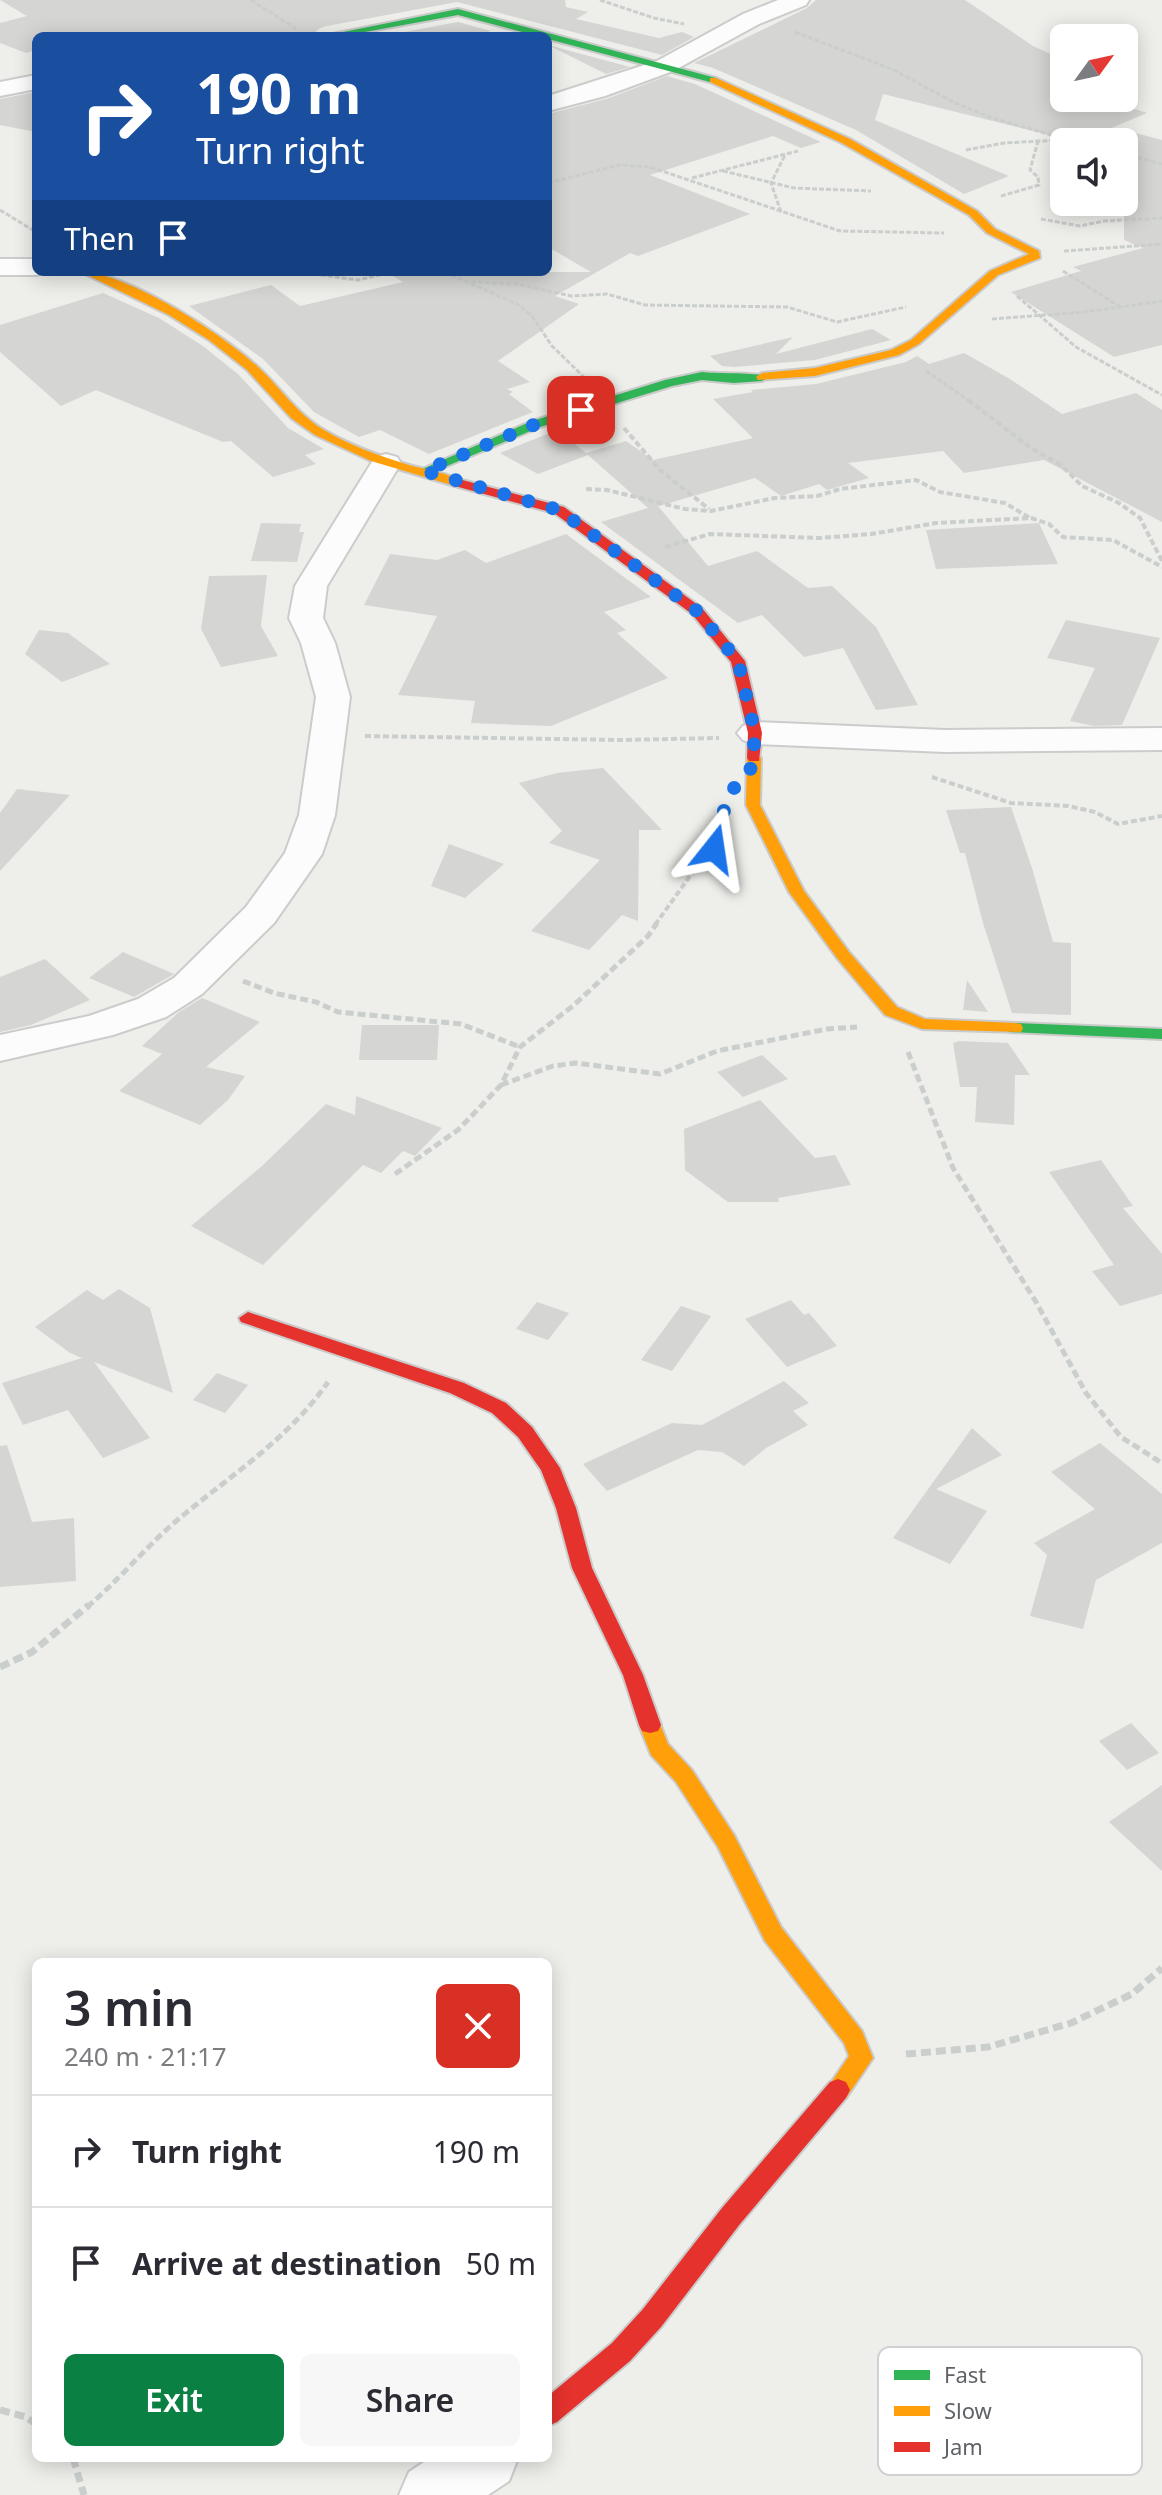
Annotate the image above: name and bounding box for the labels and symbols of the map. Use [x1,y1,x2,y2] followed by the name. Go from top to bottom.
[1050,24,1138,112] north arrow
[547,376,615,444] pin
[672,807,756,891] position arrow
[878,2347,1142,2475] legend
[944,2359,986,2389] text: Fast
[944,2395,993,2425] text: Slow
[942,2431,983,2461] text: Jam

